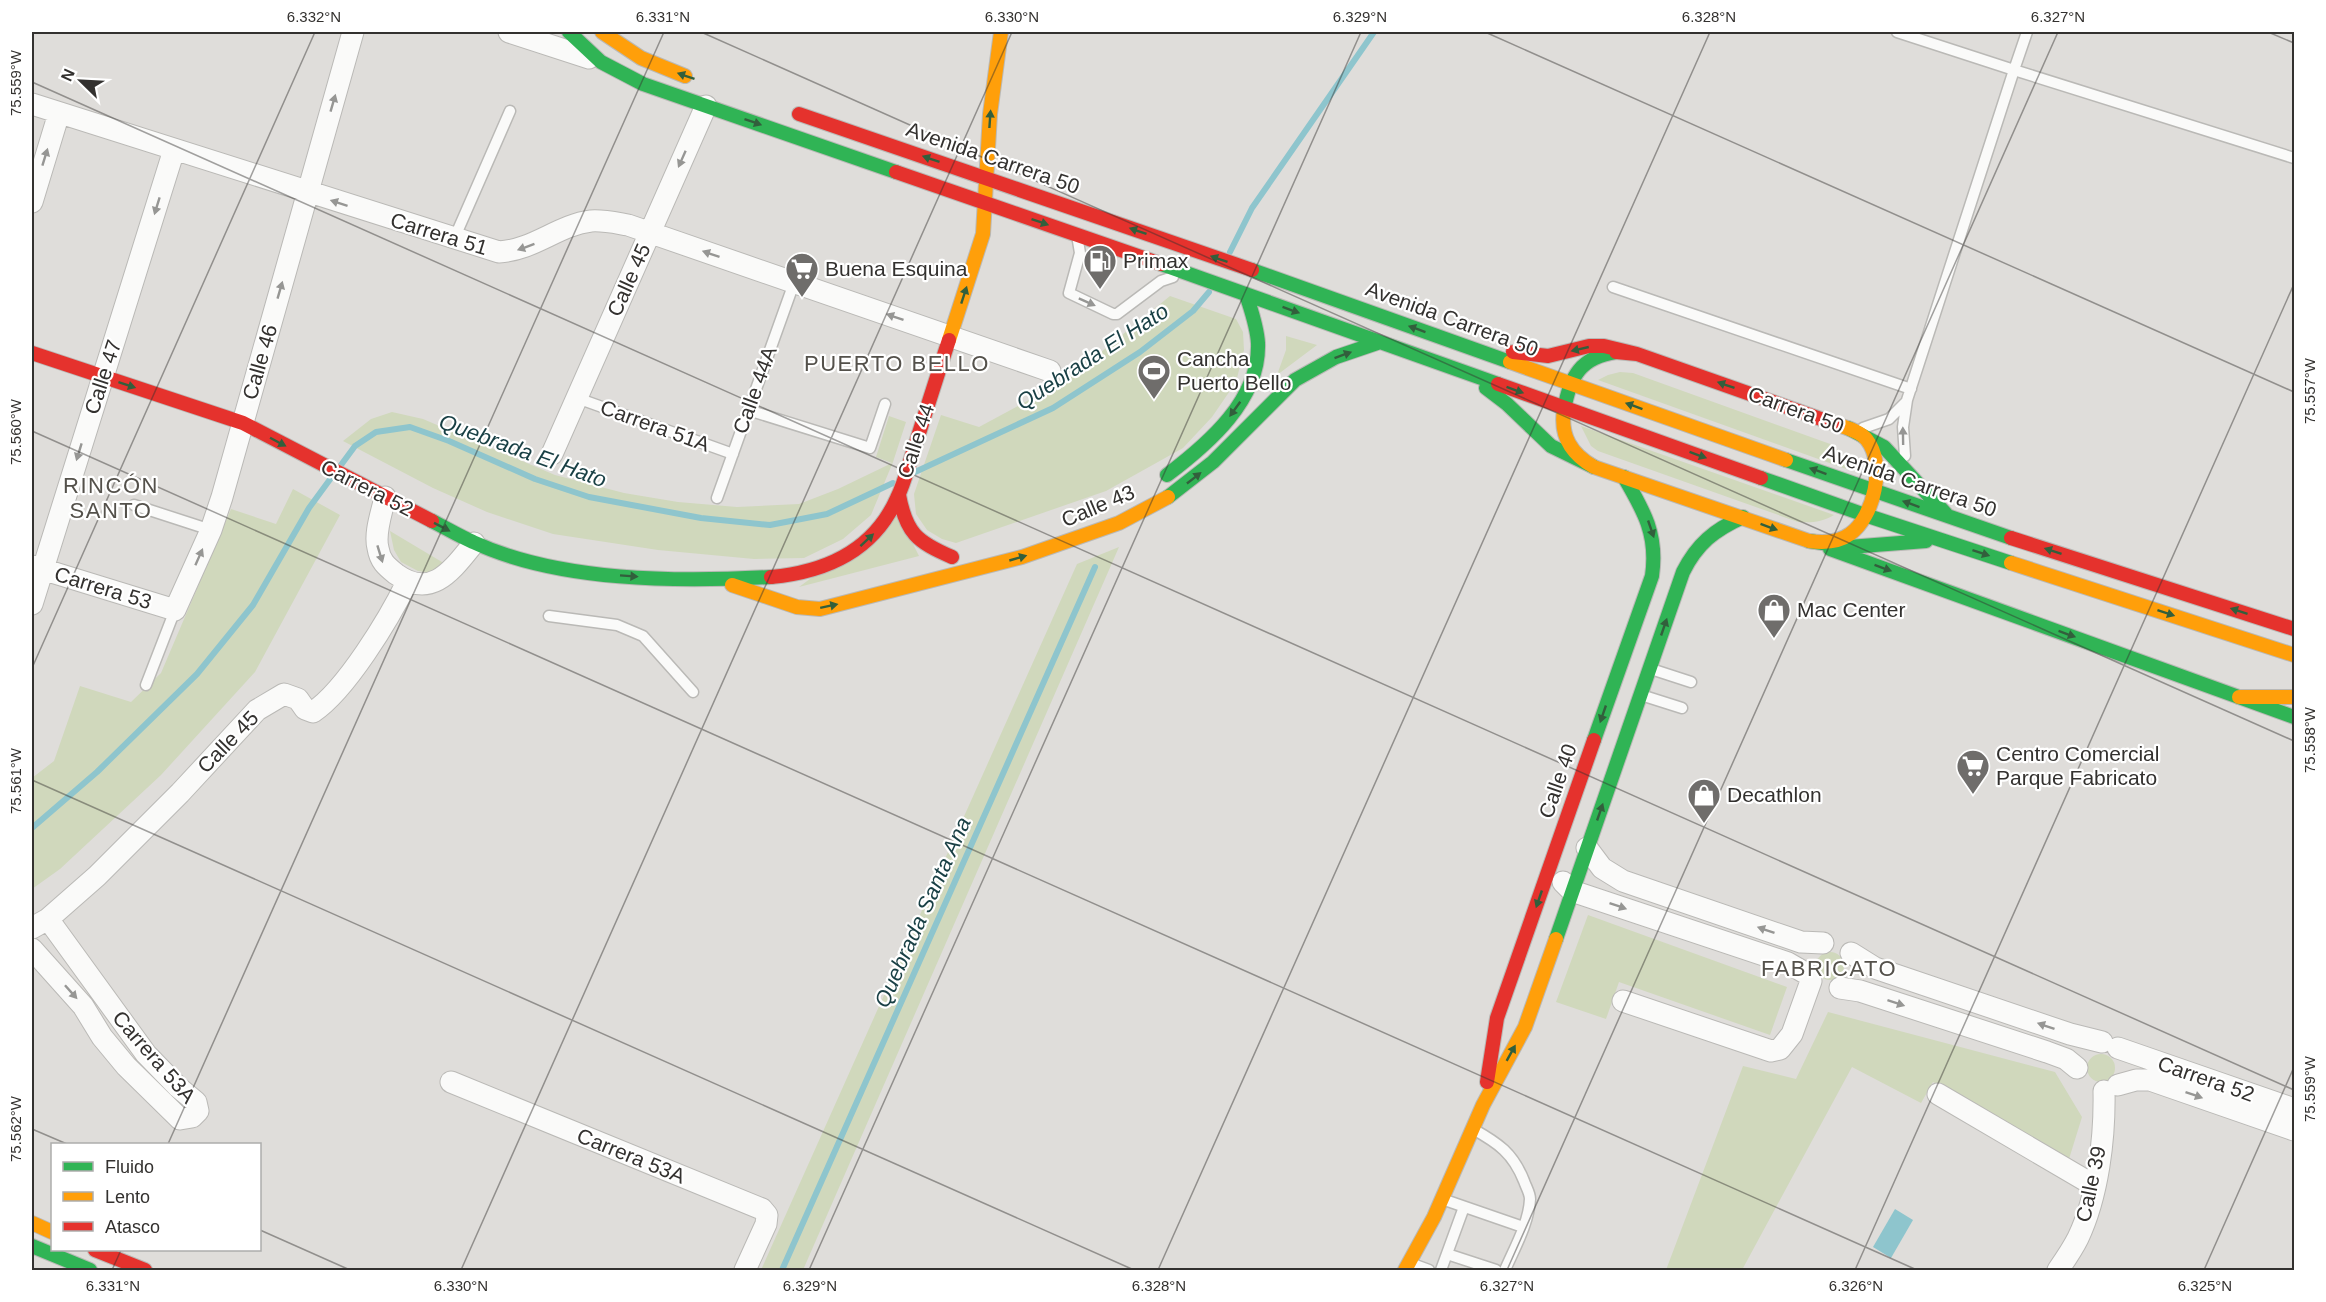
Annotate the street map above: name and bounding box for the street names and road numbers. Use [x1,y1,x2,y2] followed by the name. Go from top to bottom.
[904,117,1083,198] street label: Avenida Carrera 50
[388,208,491,259] street label: Carrera 51
[602,240,655,320] street label: Calle 45
[1363,277,1541,360] street label: Avenida Carrera 50
[238,322,281,402] street label: Calle 46
[80,337,125,417] street label: Calle 47
[728,343,781,437] street label: Calle 44A
[1745,382,1847,438] street label: Carrera 50
[597,395,713,456] street label: Carrera 51A
[893,400,938,481] street label: Calle 44
[1821,440,2000,521] street label: Avenida Carrera 50
[317,455,417,521] street label: Carrera 52
[1058,480,1138,531] street label: Calle 43
[52,562,155,613] street label: Carrera 53
[193,706,263,777] street label: Calle 45
[1534,741,1581,821] street label: Calle 40
[108,1006,201,1107] street label: Carrera 53A
[2155,1051,2257,1106] street label: Carrera 52
[574,1123,689,1188] street label: Carrera 53A
[2071,1144,2110,1224] street label: Calle 39

